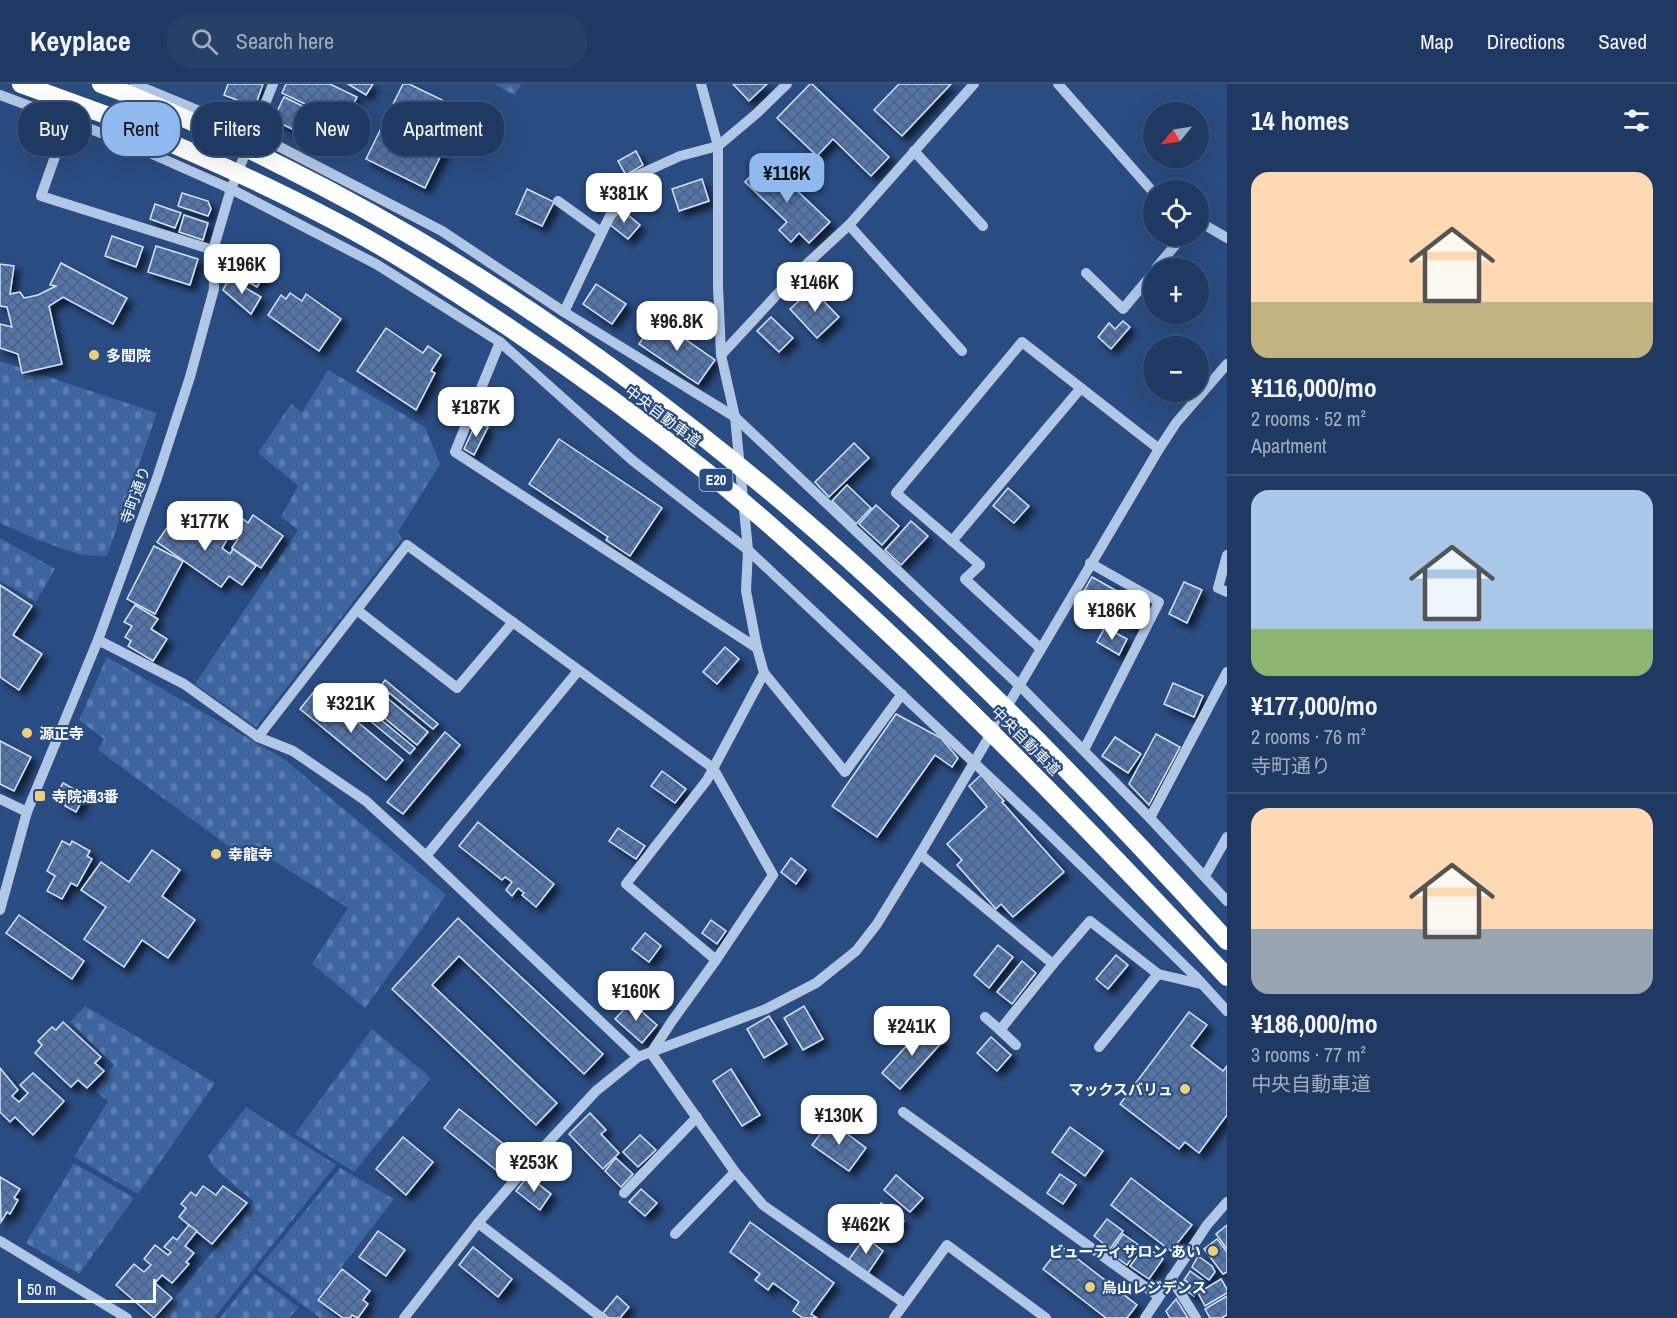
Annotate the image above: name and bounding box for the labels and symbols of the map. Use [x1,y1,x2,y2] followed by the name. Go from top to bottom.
[1143,102,1209,168] north arrow
[745,153,829,204] pin: ¥116K
[582,173,666,224] pin: ¥381K
[200,244,284,295] pin: ¥196K
[773,262,857,313] pin: ¥146K
[628,301,726,352] pin: ¥96.8K
[106,345,151,366] place label: 多聞院
[87,348,101,362] marker: 多聞院
[621,381,705,451] street label: 中央自動車道
[434,387,518,438] pin: ¥187K
[115,463,155,527] street label: 寺町通り
[700,469,732,491] road number: E20
[163,501,247,552] pin: ¥177K
[1070,590,1154,641] pin: ¥186K
[309,683,393,734] pin: ¥321K
[987,702,1065,780] street label: 中央自動車道
[39,723,84,744] place label: 源正寺
[20,726,34,740] marker: 源正寺
[52,786,119,807] place label: 寺院通3番
[33,789,47,803] marker: 寺院通3番
[228,844,273,865] place label: 幸龍寺
[209,847,223,861] marker: 幸龍寺
[594,971,678,1022] pin: ¥160K
[870,1006,954,1057] pin: ¥241K
[1068,1079,1173,1100] place label: マックスバリュ
[1178,1082,1192,1096] marker: マックスバリュ
[797,1095,881,1146] pin: ¥130K
[492,1142,576,1193] pin: ¥253K
[824,1204,908,1255] pin: ¥462K
[1048,1241,1201,1262] place label: ビューティサロン あい
[1206,1244,1220,1258] marker: ビューティサロン あい
[18,1276,156,1304] scale bar
[1102,1277,1207,1298] place label: 烏山レジデンス
[1083,1280,1097,1294] marker: 烏山レジデンス

